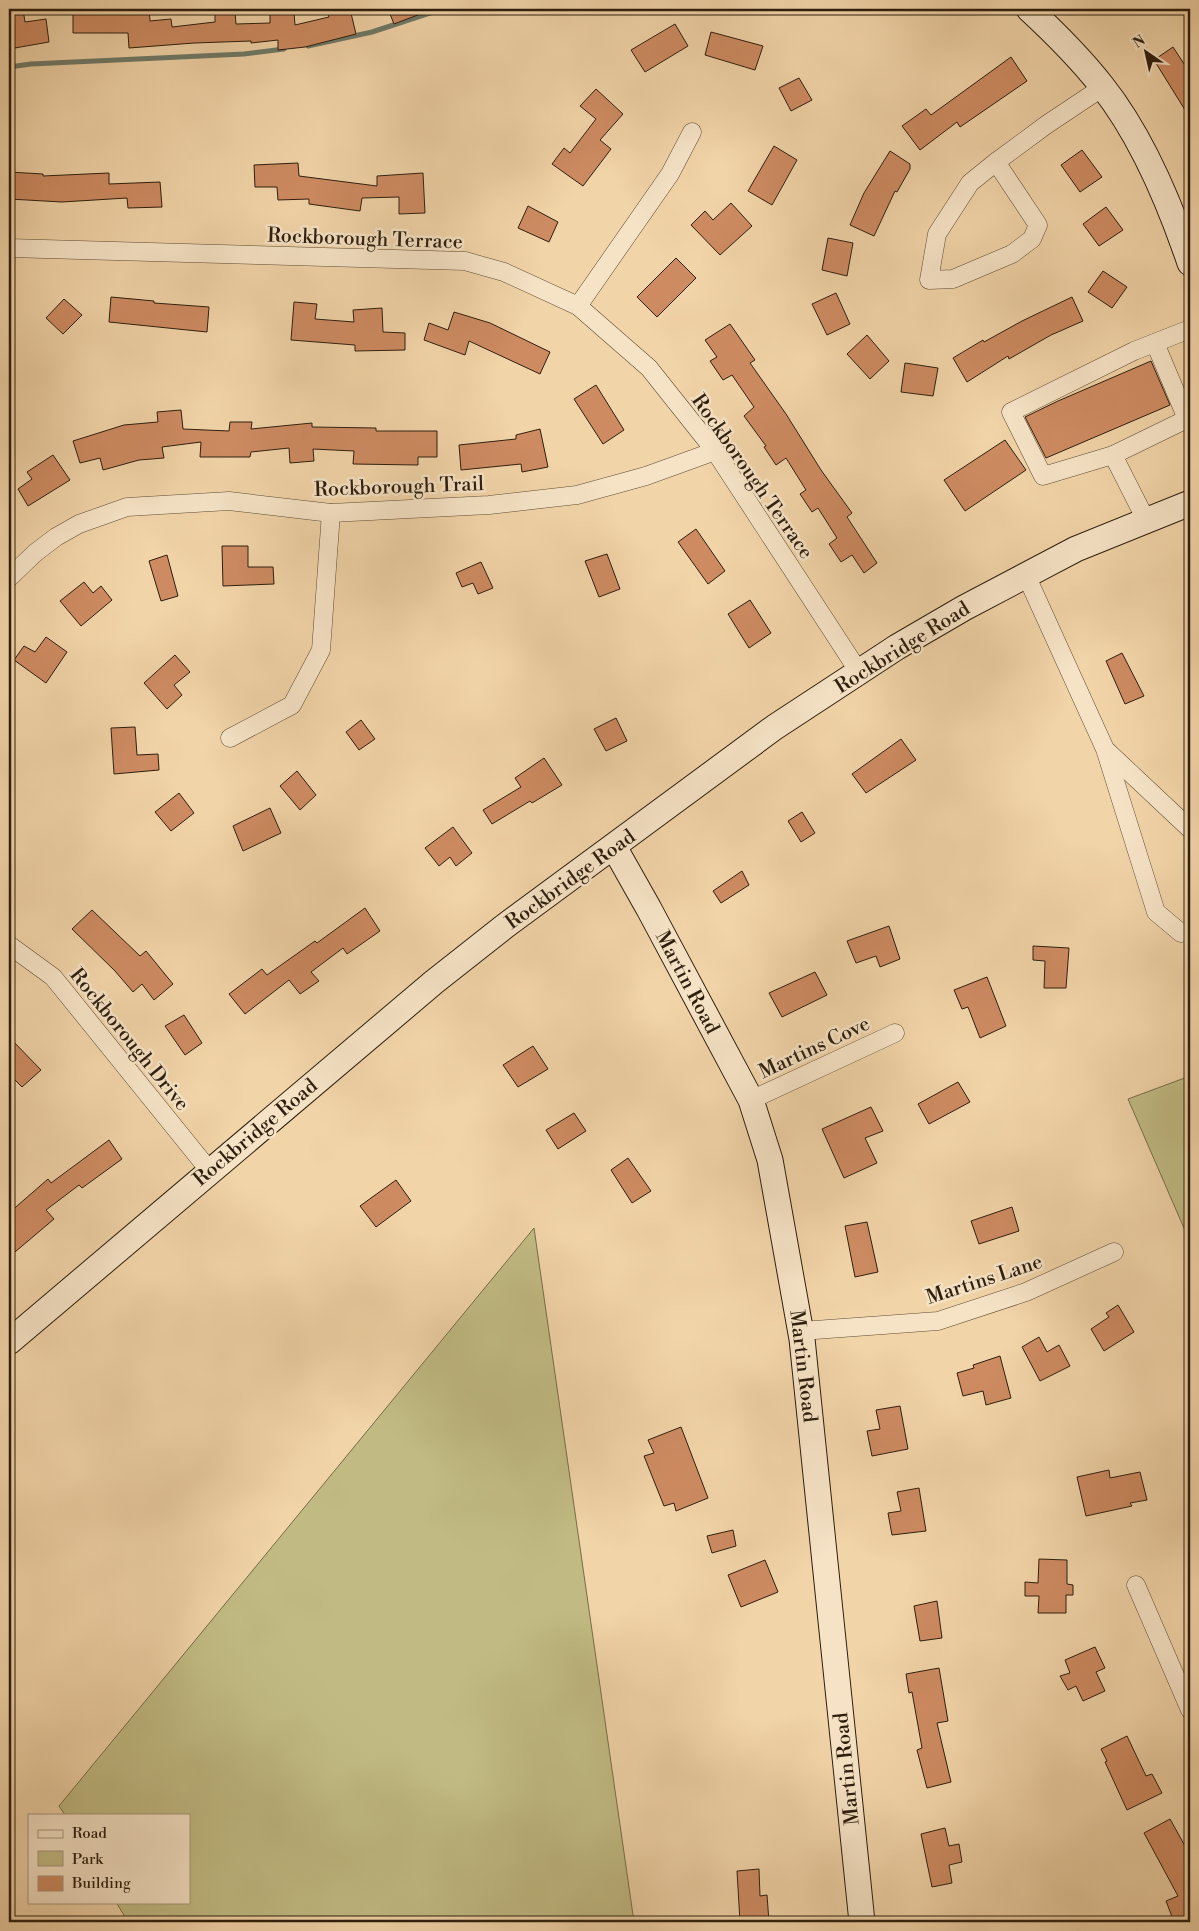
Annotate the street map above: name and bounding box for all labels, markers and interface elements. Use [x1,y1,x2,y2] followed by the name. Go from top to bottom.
[1122,28,1172,78] north arrow
[1130,31,1149,53] text: N
[267,224,463,255] street label: Rockborough Terrace
[685,389,818,564] street label: Rockborough Terrace
[314,472,484,503] street label: Rockborough Trail
[831,596,975,700] street label: Rockbridge Road
[501,824,641,936] street label: Rockbridge Road
[649,927,725,1039] street label: Martin Road
[64,964,194,1116] street label: Rockborough Drive
[755,1012,874,1085] street label: Martins Cove
[189,1073,324,1192] street label: Rockbridge Road
[923,1250,1046,1311] street label: Martins Lane
[783,1309,822,1424] street label: Martin Road
[829,1711,866,1826] street label: Martin Road
[28,1814,190,1904] legend
[72,1824,107,1843] text: Road
[72,1850,104,1869] text: Park
[71,1874,131,1893] text: Building

